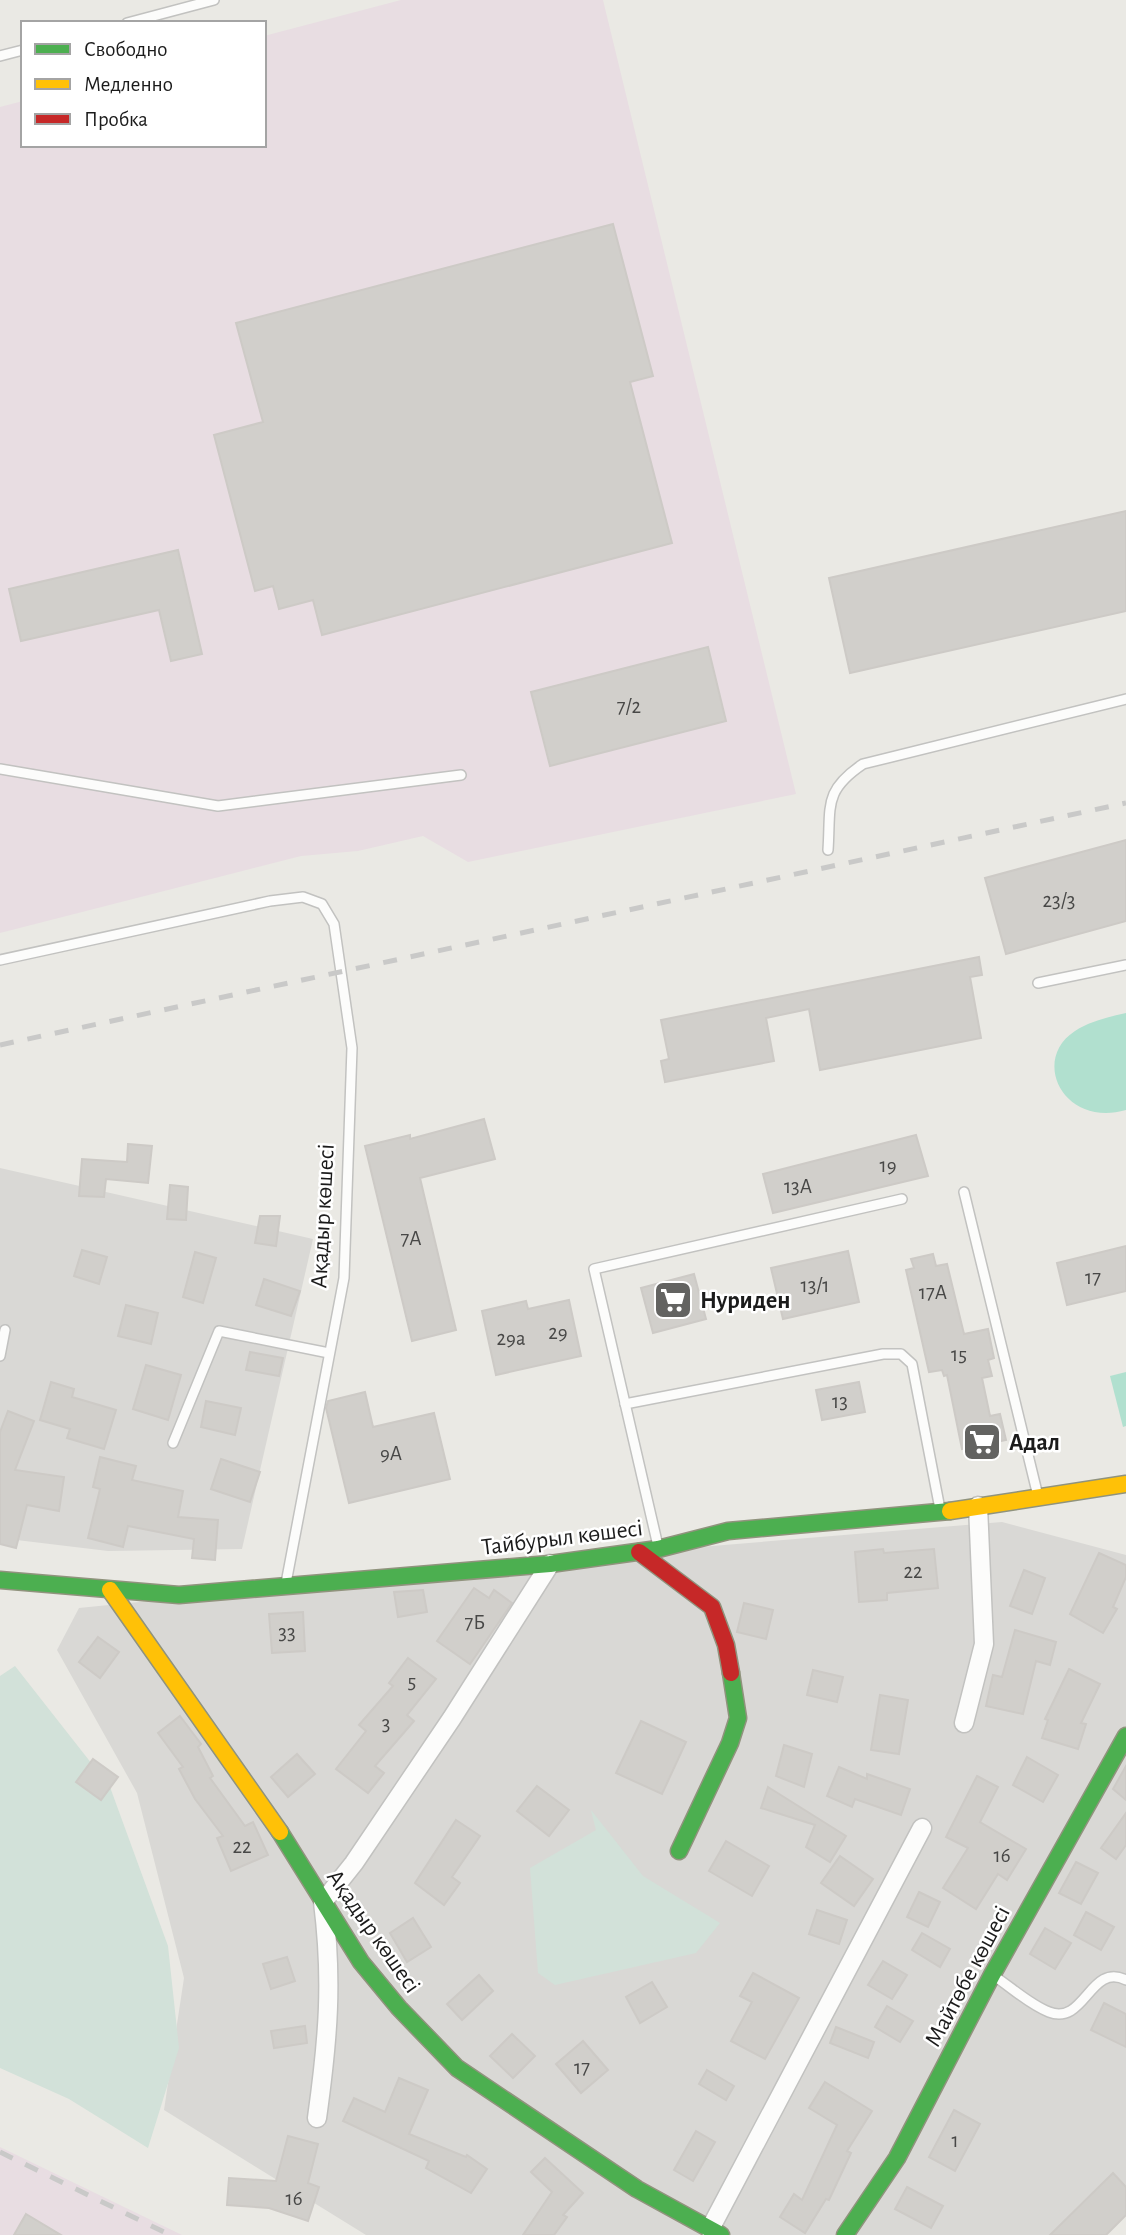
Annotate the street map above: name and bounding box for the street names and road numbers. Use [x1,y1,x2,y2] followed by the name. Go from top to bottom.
[307,1143,339,1289] street label: Ақадыр көшесі
[480,1516,644,1560] street label: Тайбурыл көшесі
[322,1865,424,1998] street label: Ақадыр көшесі
[921,1902,1015,2051] street label: Майтөбе көшесі

